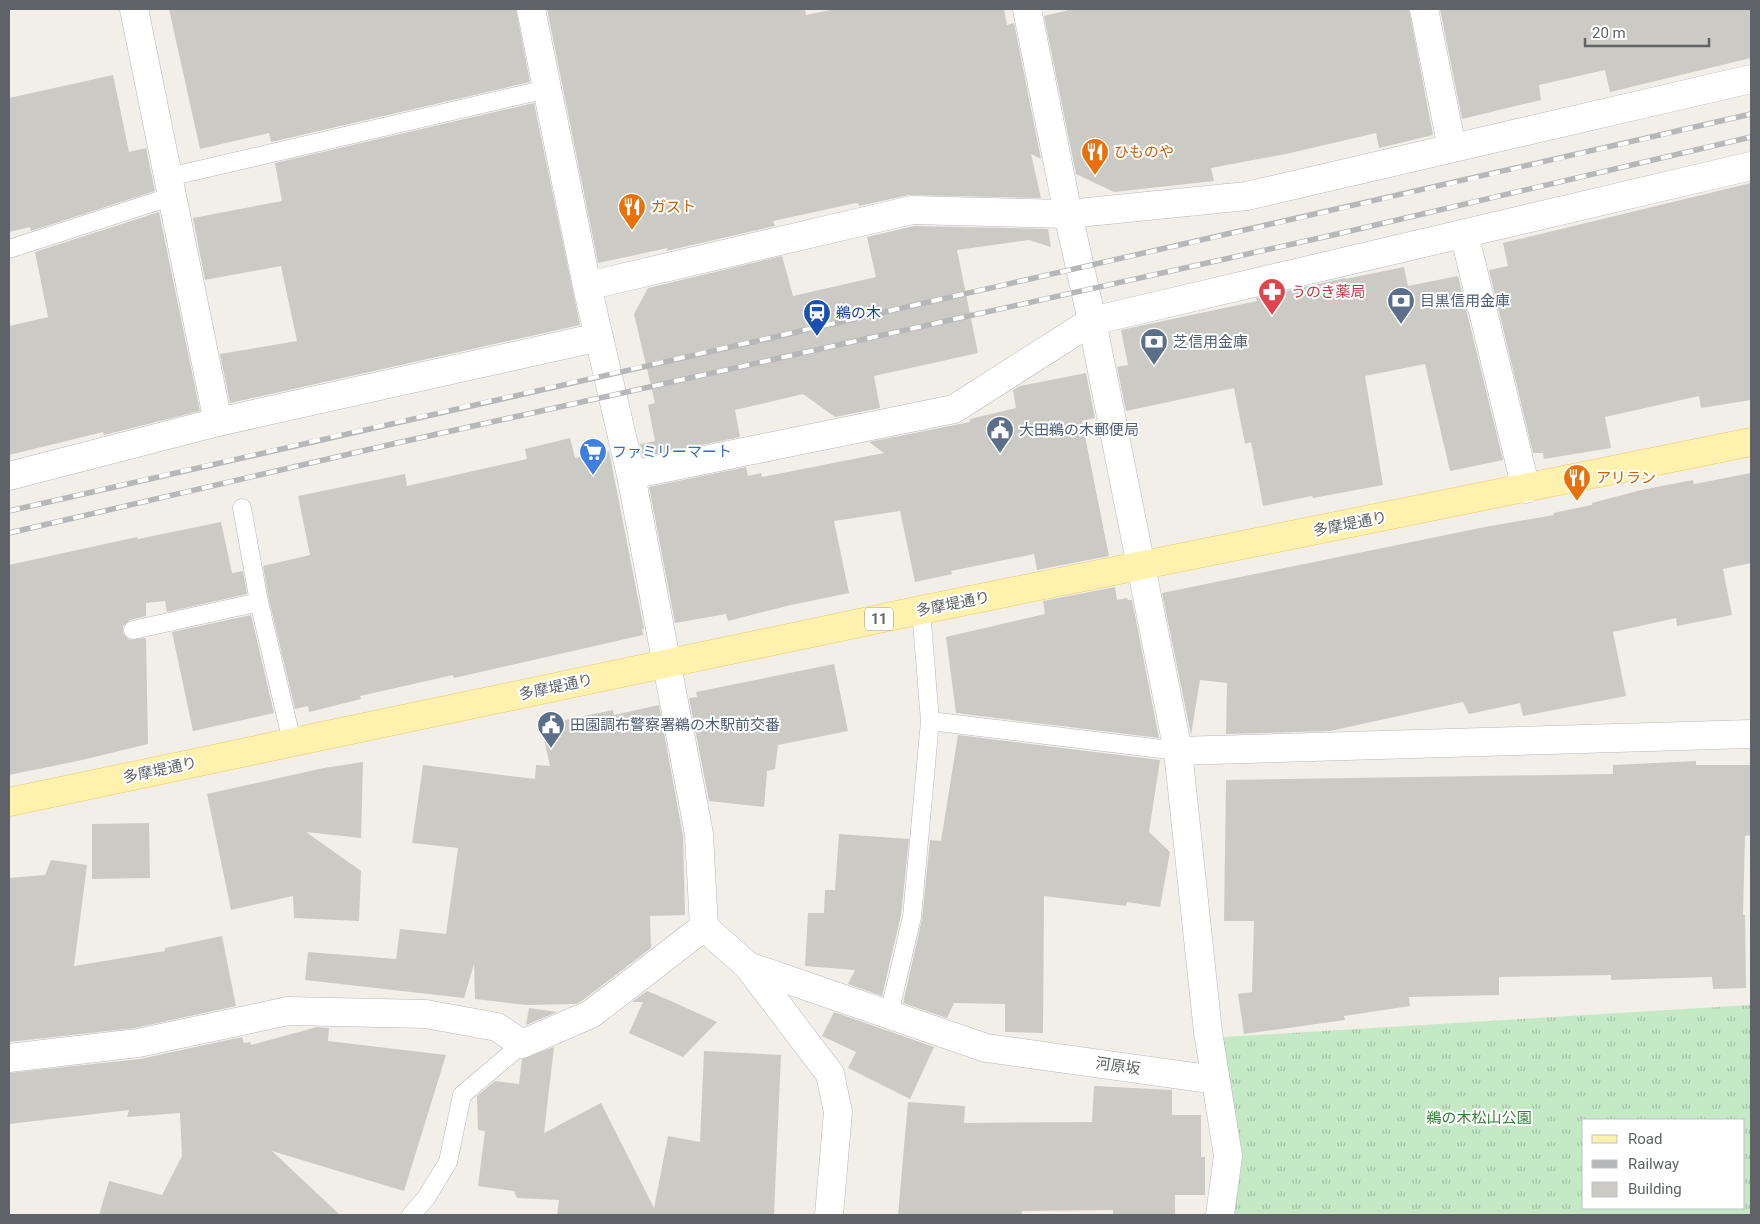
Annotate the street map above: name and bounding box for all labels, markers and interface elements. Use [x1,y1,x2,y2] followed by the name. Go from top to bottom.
[1585,15,1709,47] scale bar
[1592,24,1626,42] text: 20 m
[1080,137,1110,176] restaurant icon: ひものや
[1114,143,1174,161] place label: ひものや
[617,192,647,231] restaurant icon: ガスト
[651,198,696,216] place label: ガスト
[1257,277,1287,316] pharmacy icon: うのき薬局
[1291,283,1366,301] place label: うのき薬局
[1386,286,1416,325] bank icon: 目黒信用金庫
[1420,292,1510,310] place label: 目黒信用金庫
[802,298,832,337] station icon: 鵜の木
[836,304,881,322] place label: 鵜の木
[1139,327,1169,366] bank icon: 芝信用金庫
[1173,333,1248,351] place label: 芝信用金庫
[985,415,1015,454] public building icon: 大田鵜の木郵便局
[1019,421,1139,439] place label: 大田鵜の木郵便局
[578,437,608,476] supermarket icon: ファミリーマート
[612,443,732,461] place label: ファミリーマート
[1562,463,1592,502] restaurant icon: アリラン
[1596,469,1656,487] place label: アリラン
[1311,508,1389,540] street label: 多摩堤通り
[914,588,992,620] street label: 多摩堤通り
[865,608,893,630] road number: 11
[517,670,595,704] street label: 多摩堤通り
[536,710,566,749] public building icon: 田園調布警察署鵜の木駅前交番
[570,716,780,734] place label: 田園調布警察署鵜の木駅前交番
[121,753,199,787] street label: 多摩堤通り
[1094,1054,1142,1078] street label: 河原坂
[1426,1109,1532,1127] park label: 鵜の木松山公園
[1582,1119,1745,1209] legend
[1628,1130,1662,1148] text: Road
[1628,1155,1679,1173] text: Railway
[1628,1180,1682,1198] text: Building

